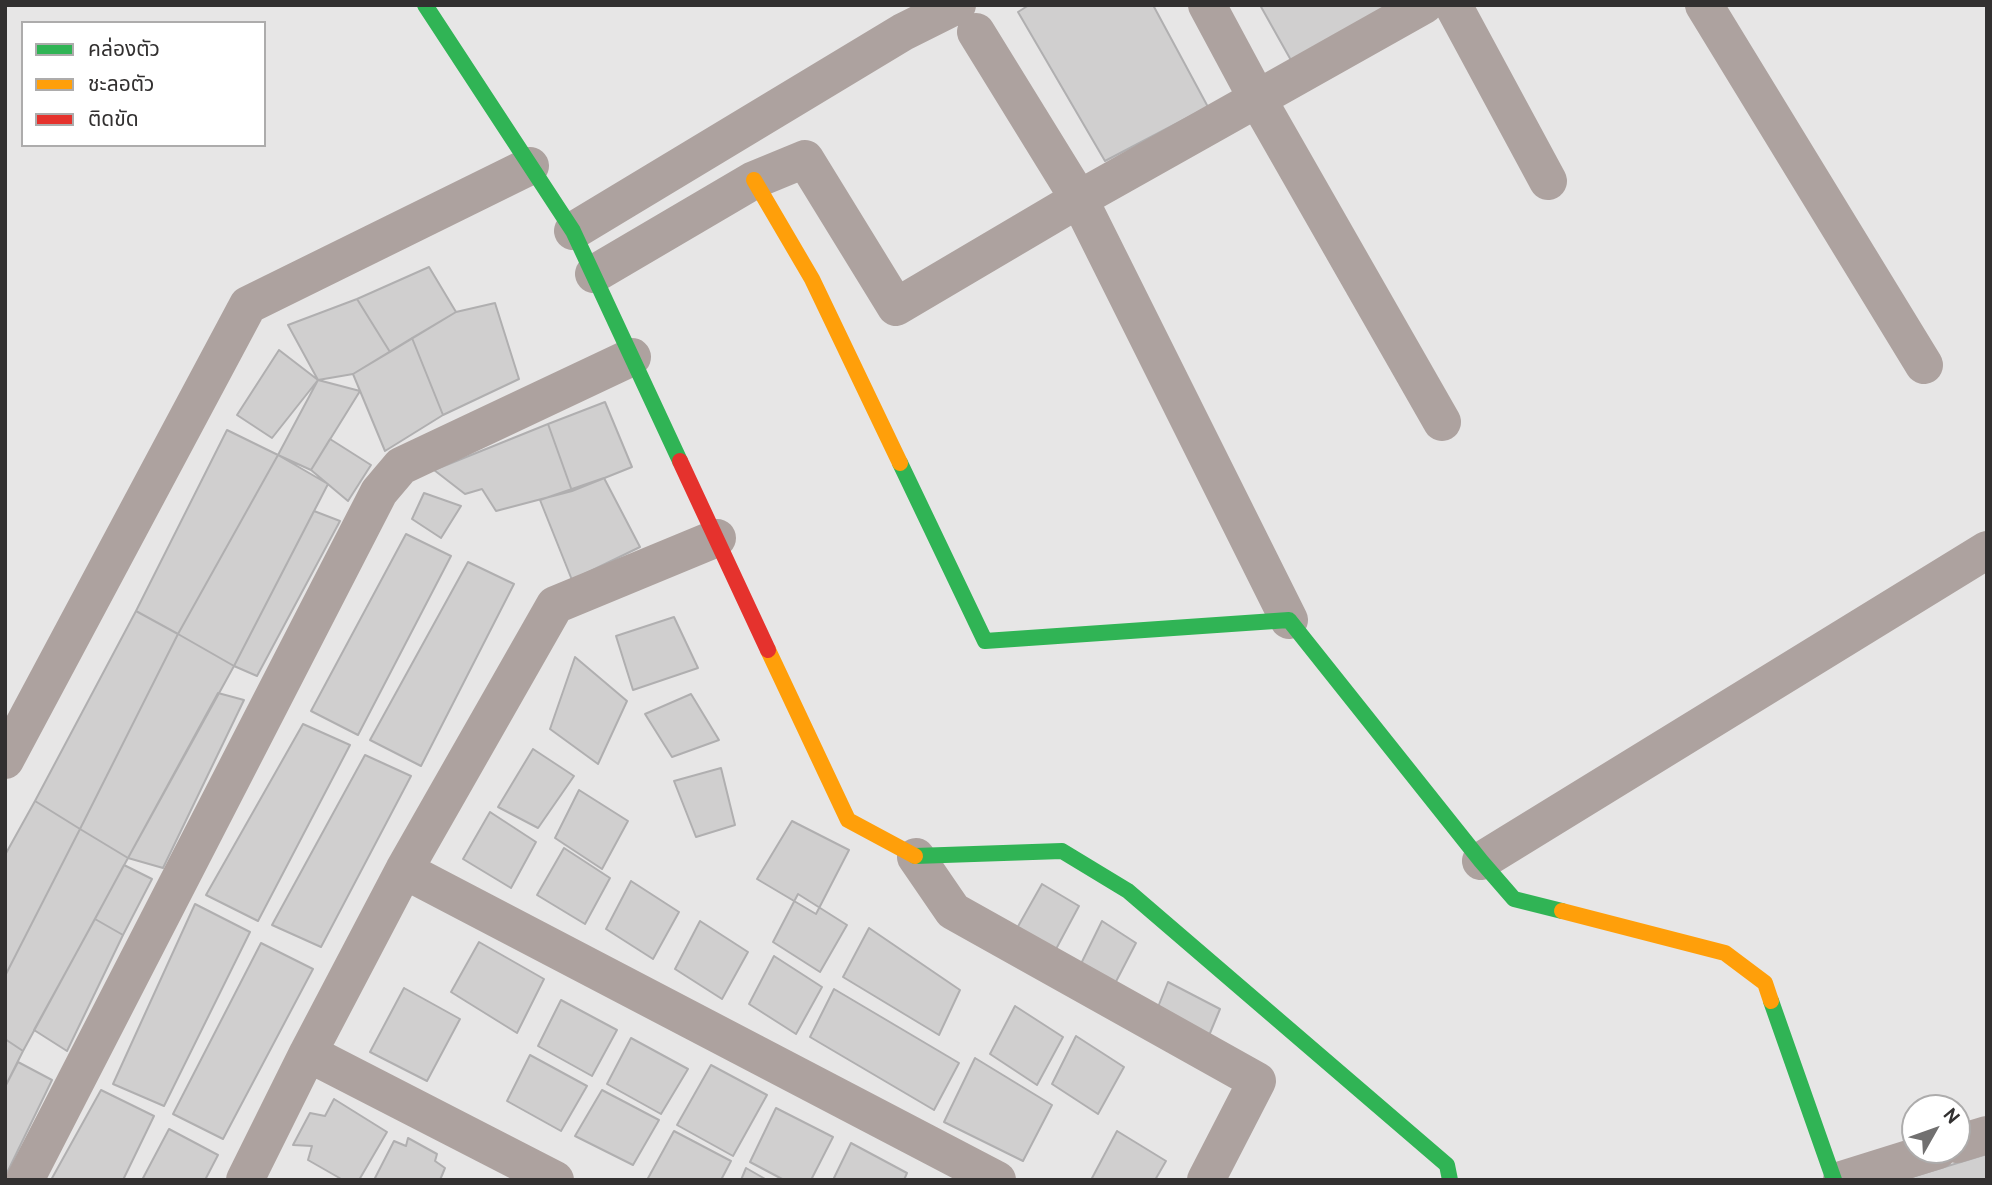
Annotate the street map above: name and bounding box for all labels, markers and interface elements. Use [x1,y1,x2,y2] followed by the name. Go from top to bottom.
[21,21,266,147] legend
[88,37,160,64] text: คล่องตัว
[88,72,154,99] text: ชะลอตัว
[88,107,139,134] text: ติดขัด
[1901,1094,1971,1164] north arrow
[1937,1104,1964,1130] text: N

